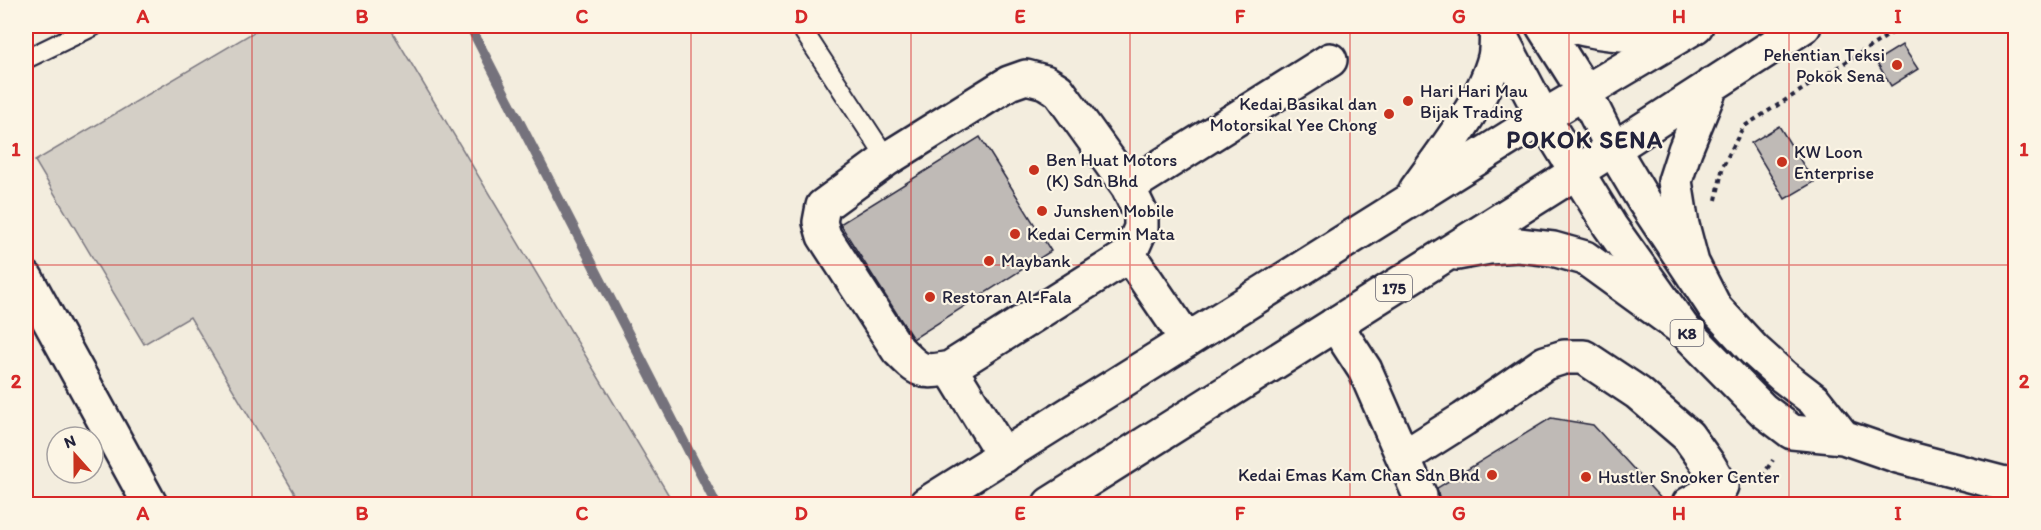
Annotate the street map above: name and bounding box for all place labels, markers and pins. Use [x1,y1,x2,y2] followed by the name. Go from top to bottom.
[1763,44,1886,87] place label: Pehentian Teksi Pokok Sena
[1890,58,1904,72] marker: Pehentian Teksi Pokok Sena
[1420,80,1528,123] place label: Hari Hari Mau Bijak Trading
[1210,93,1378,136] place label: Kedai Basikal dan Motorsikal Yee Chong
[1401,94,1415,108] marker: Hari Hari Mau Bijak Trading
[1382,107,1396,121] marker: Kedai Basikal dan Motorsikal Yee Chong
[1794,141,1874,184] place label: KW Loon Enterprise
[1046,149,1177,192] place label: Ben Huat Motors (K) Sdn Bhd
[1775,155,1789,169] marker: KW Loon Enterprise
[1027,163,1041,177] marker: Ben Huat Motors (K) Sdn Bhd
[1054,200,1174,222] place label: Junshen Mobile
[1035,204,1049,218] marker: Junshen Mobile
[1027,223,1176,245] place label: Kedai Cermin Mata
[1008,227,1022,241] marker: Kedai Cermin Mata
[1001,250,1071,272] place label: Maybank
[982,254,996,268] marker: Maybank
[942,286,1072,308] place label: Restoran Al-Fala
[923,290,937,304] marker: Restoran Al-Fala
[1238,464,1480,486] place label: Kedai Emas Kam Chan Sdn Bhd
[1598,466,1780,488] place label: Hustler Snooker Center
[1485,468,1499,482] marker: Kedai Emas Kam Chan Sdn Bhd
[1579,470,1593,484] marker: Hustler Snooker Center

